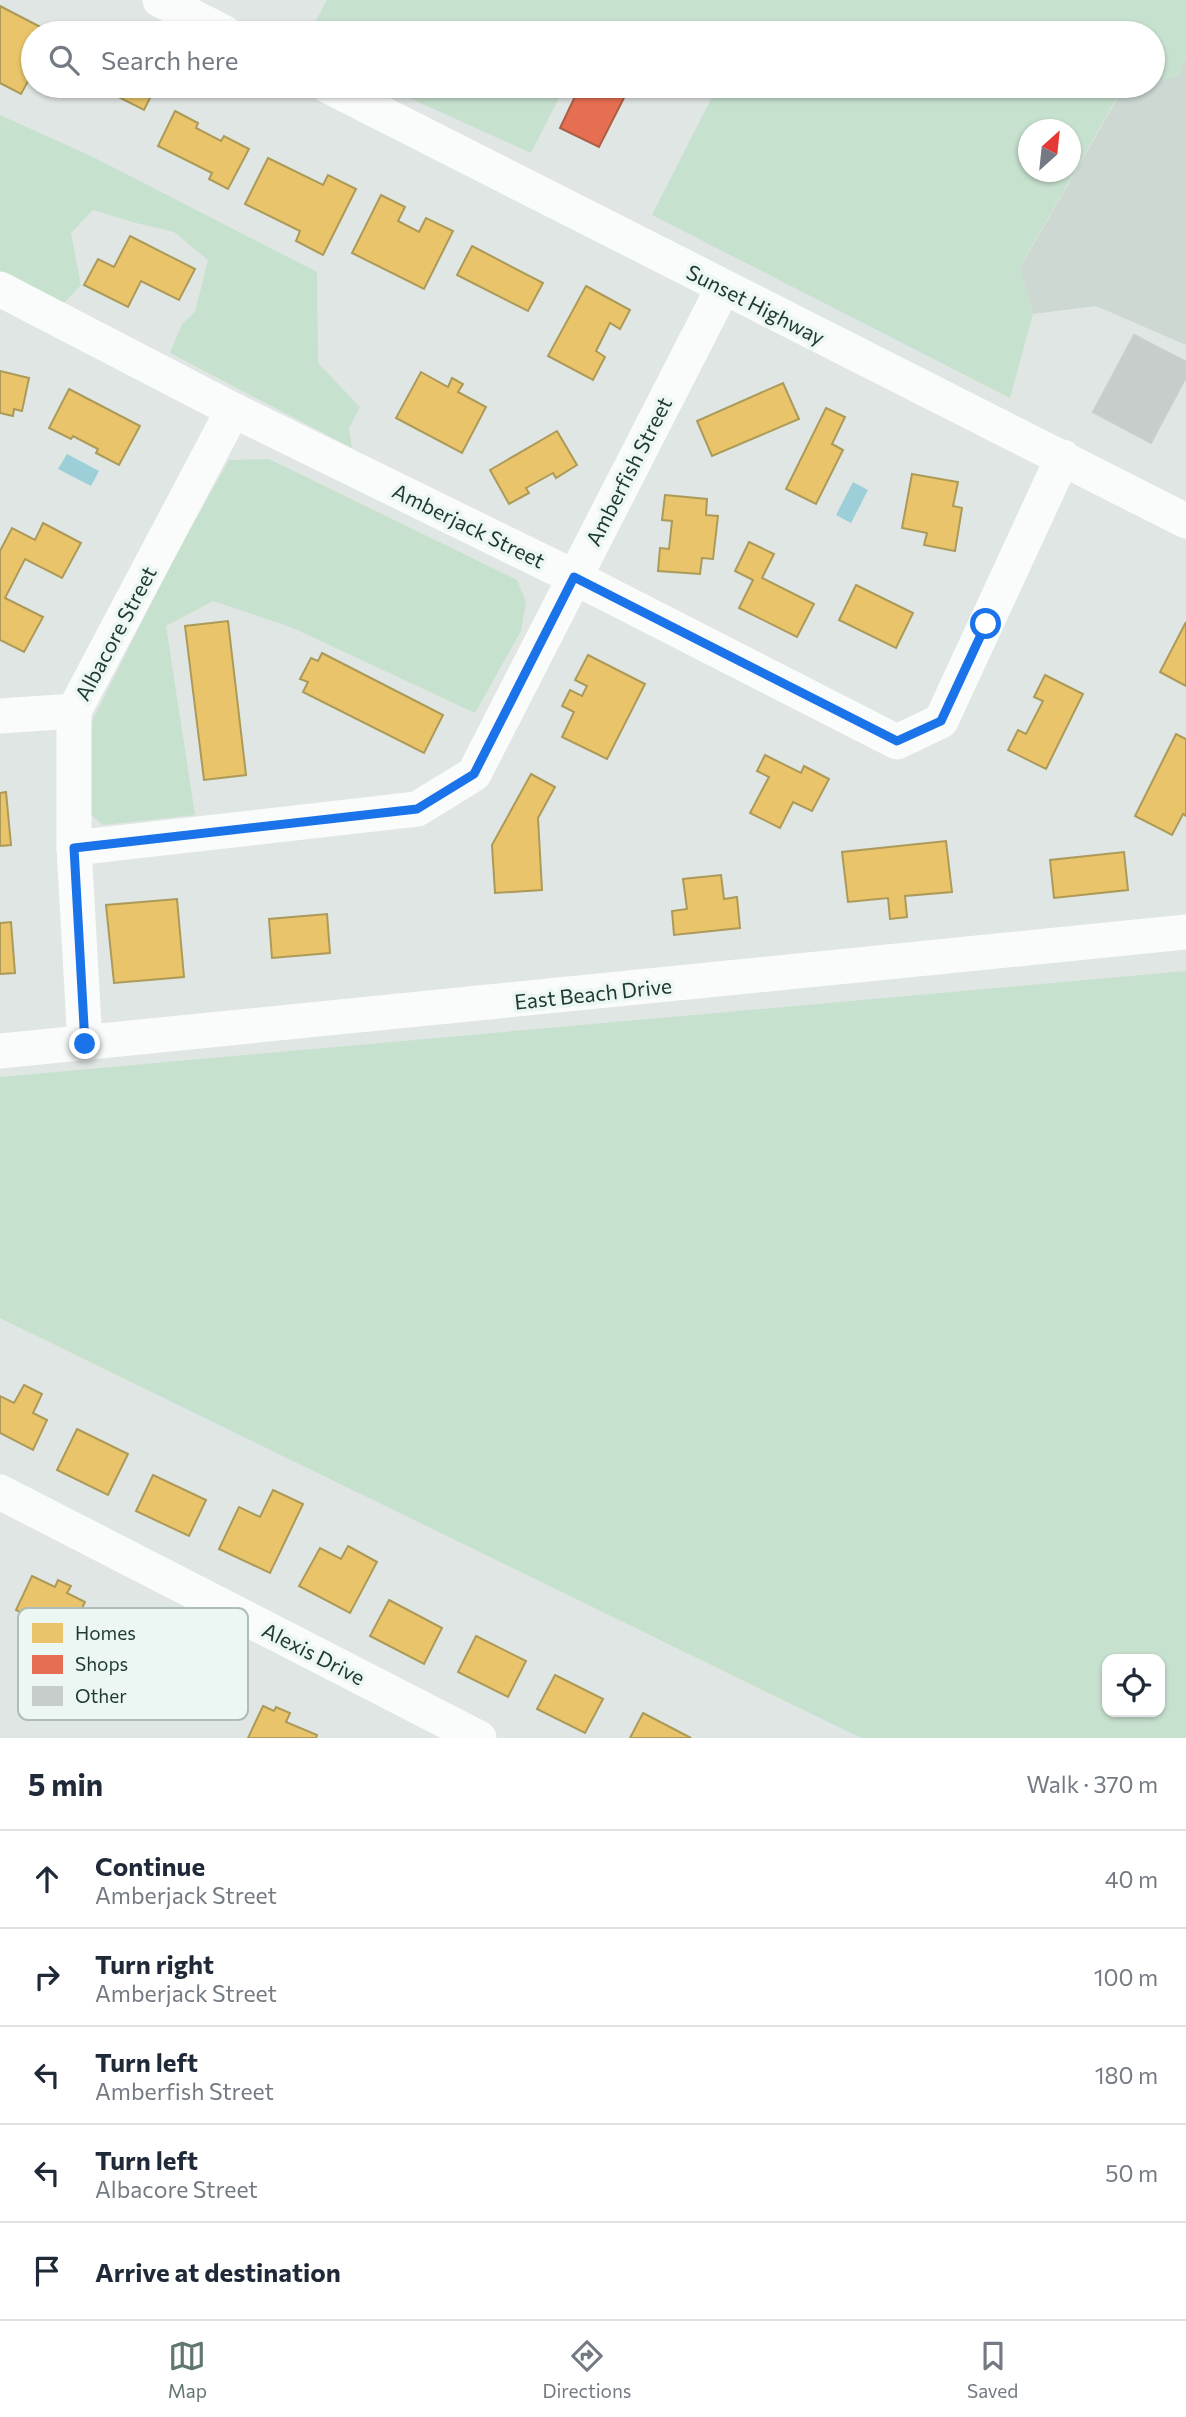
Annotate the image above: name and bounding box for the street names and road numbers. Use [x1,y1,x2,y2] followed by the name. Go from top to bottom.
[683,258,829,350] street label: Sunset Highway
[580,393,676,549] street label: Amberfish Street
[389,477,549,573] street label: Amberjack Street
[69,562,161,704] street label: Albacore Street
[513,972,673,1014] street label: East Beach Drive
[259,1616,369,1690] street label: Alexis Drive

